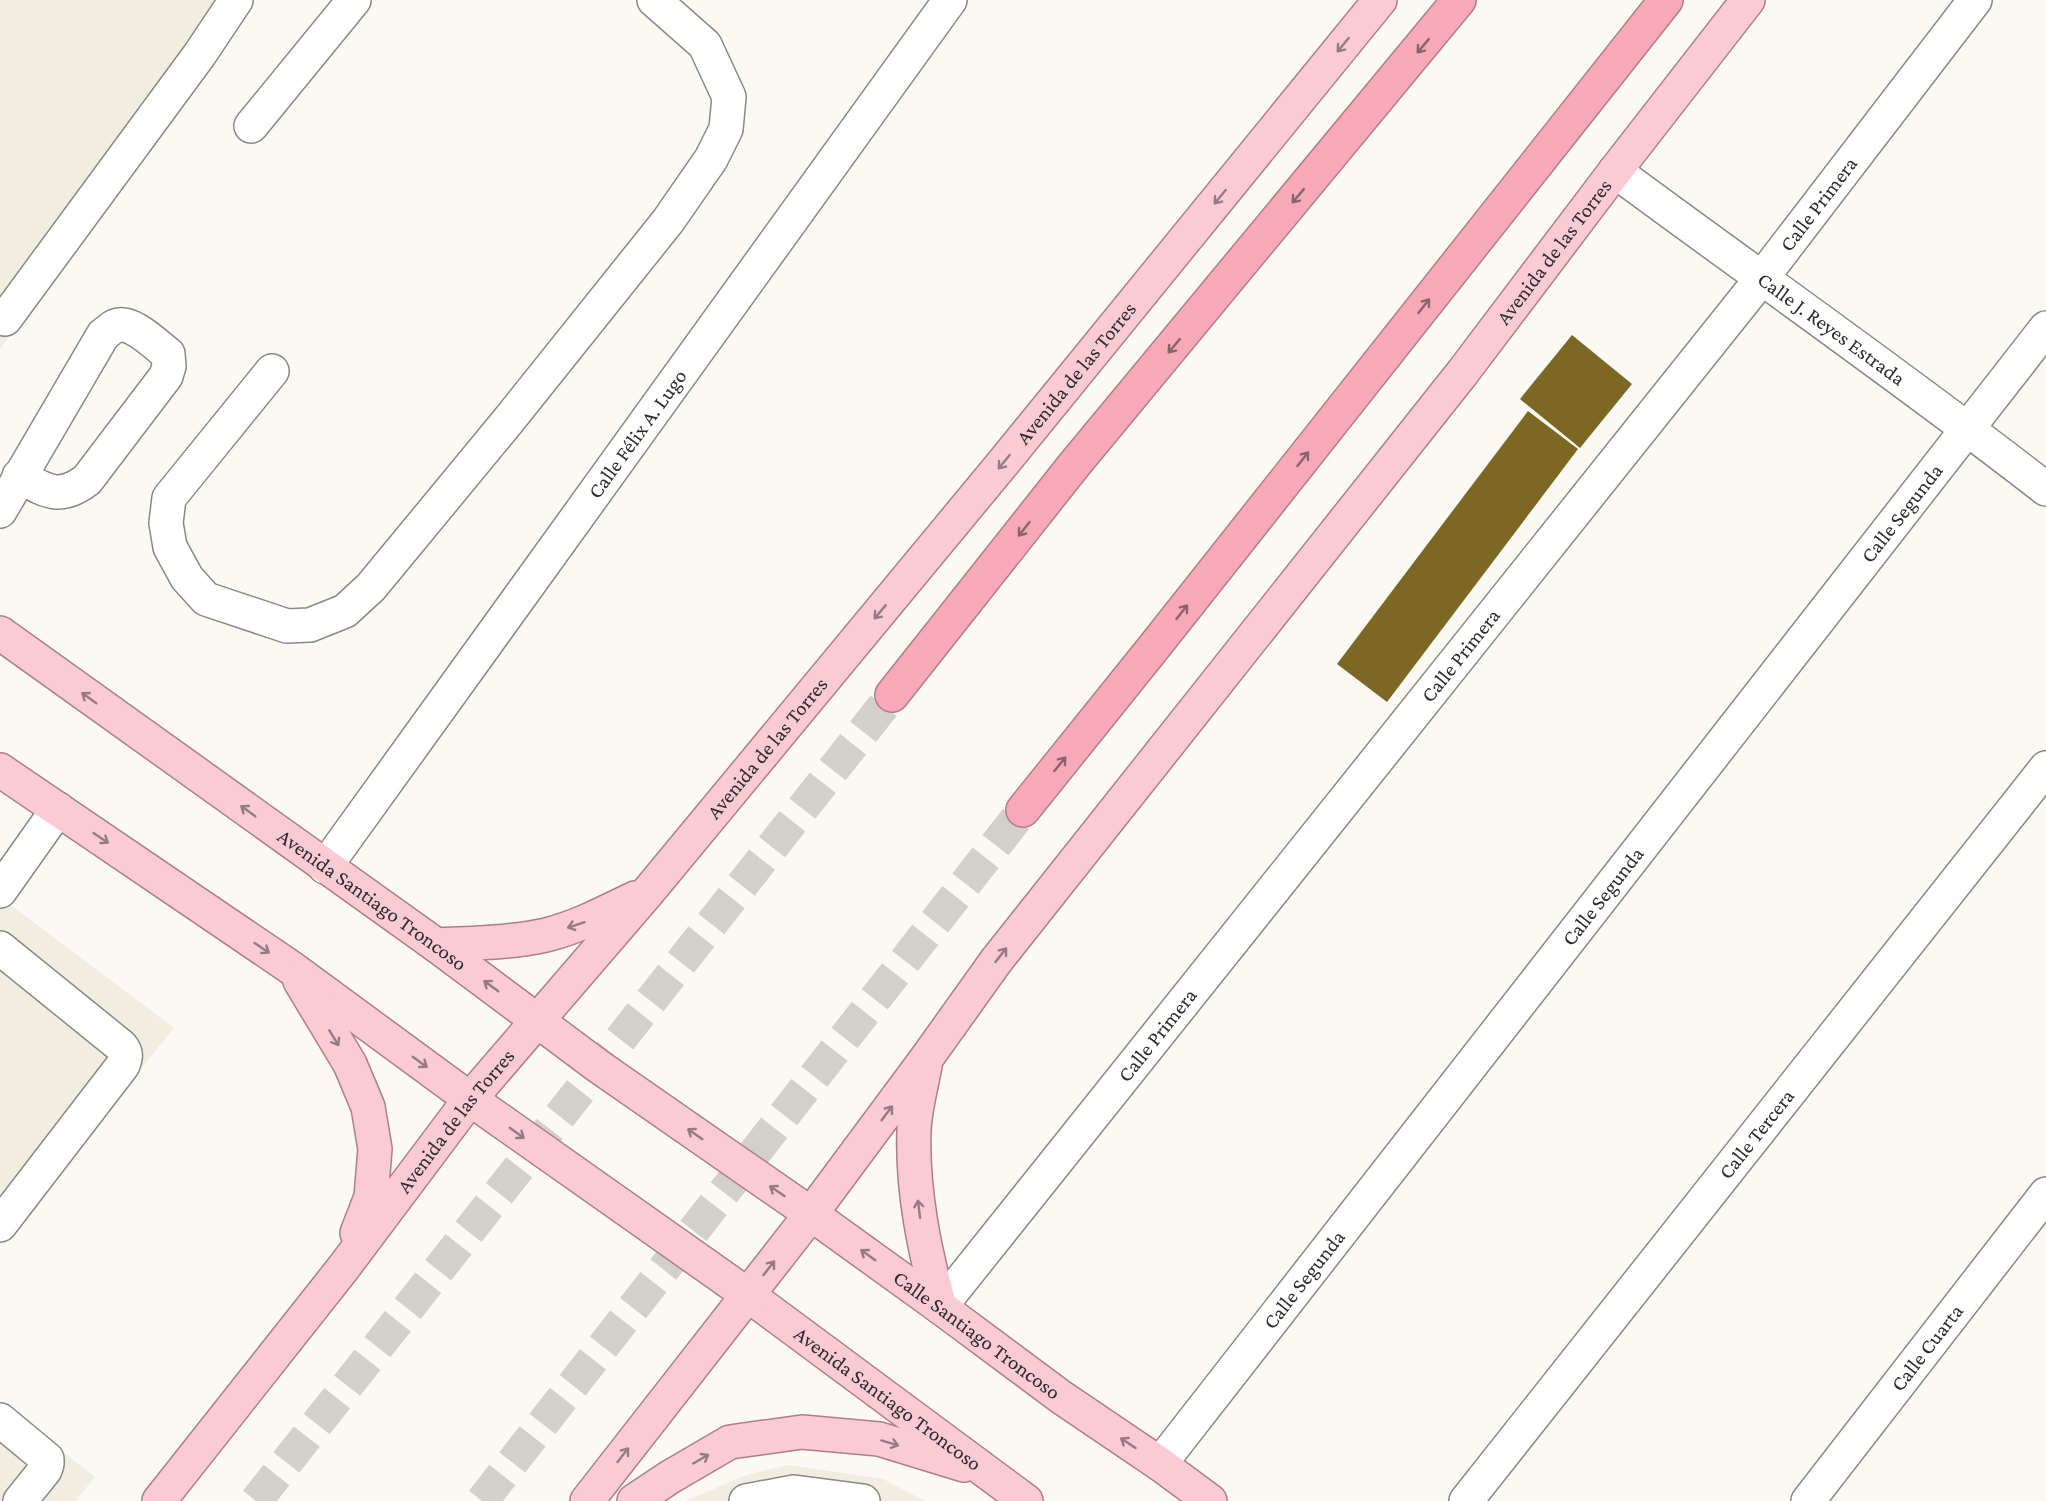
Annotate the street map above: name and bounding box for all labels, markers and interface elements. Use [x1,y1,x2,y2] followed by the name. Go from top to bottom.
[1337,37,1350,53] one-way arrow
[1416,38,1430,53] one-way arrow
[1775,152,1862,256] street label: Calle Primera
[1491,174,1617,329] street label: Avenida de las Torres
[1214,188,1227,204] one-way arrow
[1292,188,1305,204] one-way arrow
[1753,267,1910,391] street label: Calle J. Reyes Estrada
[1011,297,1141,449] street label: Avenida de las Torres
[1418,299,1431,315] one-way arrow
[1167,338,1180,354] one-way arrow
[583,365,692,503] street label: Calle Félix A. Lugo
[1297,451,1310,467] one-way arrow
[997,453,1010,469] one-way arrow
[1856,459,1948,567] street label: Calle Segunda
[1017,521,1030,537] one-way arrow
[873,604,886,620] one-way arrow
[1176,604,1189,620] one-way arrow
[1416,604,1505,707] street label: Calle Primera
[702,673,833,824] street label: Avenida de las Torres
[81,692,97,704] one-way arrow
[1053,757,1067,772] one-way arrow
[240,805,256,817] one-way arrow
[273,824,472,976] street label: Avenida Santiago Troncoso
[92,832,108,844] one-way arrow
[1557,842,1649,950] street label: Calle Segunda
[567,920,586,931] one-way arrow
[253,942,269,954] one-way arrow
[994,947,1007,963] one-way arrow
[484,980,500,992] one-way arrow
[1113,983,1202,1087] street label: Calle Primera
[328,1029,340,1046] one-way arrow
[392,1044,519,1198] street label: Avenida de las Torres
[411,1056,427,1069] one-way arrow
[1714,1084,1799,1184] street label: Calle Tercera
[880,1105,893,1121] one-way arrow
[509,1127,525,1139] one-way arrow
[687,1128,703,1140] one-way arrow
[769,1185,786,1197] one-way arrow
[913,1199,924,1219] one-way arrow
[1258,1225,1350,1334] street label: Calle Segunda
[860,1249,877,1261] one-way arrow
[762,1260,775,1276] one-way arrow
[889,1265,1065,1404] street label: Calle Santiago Troncoso
[1886,1299,1968,1396] street label: Calle Cuarta
[789,1321,986,1476] street label: Avenida Santiago Troncoso
[1121,1437,1137,1449] one-way arrow
[880,1438,899,1449] one-way arrow
[616,1447,629,1463] one-way arrow
[692,1453,709,1465] one-way arrow

